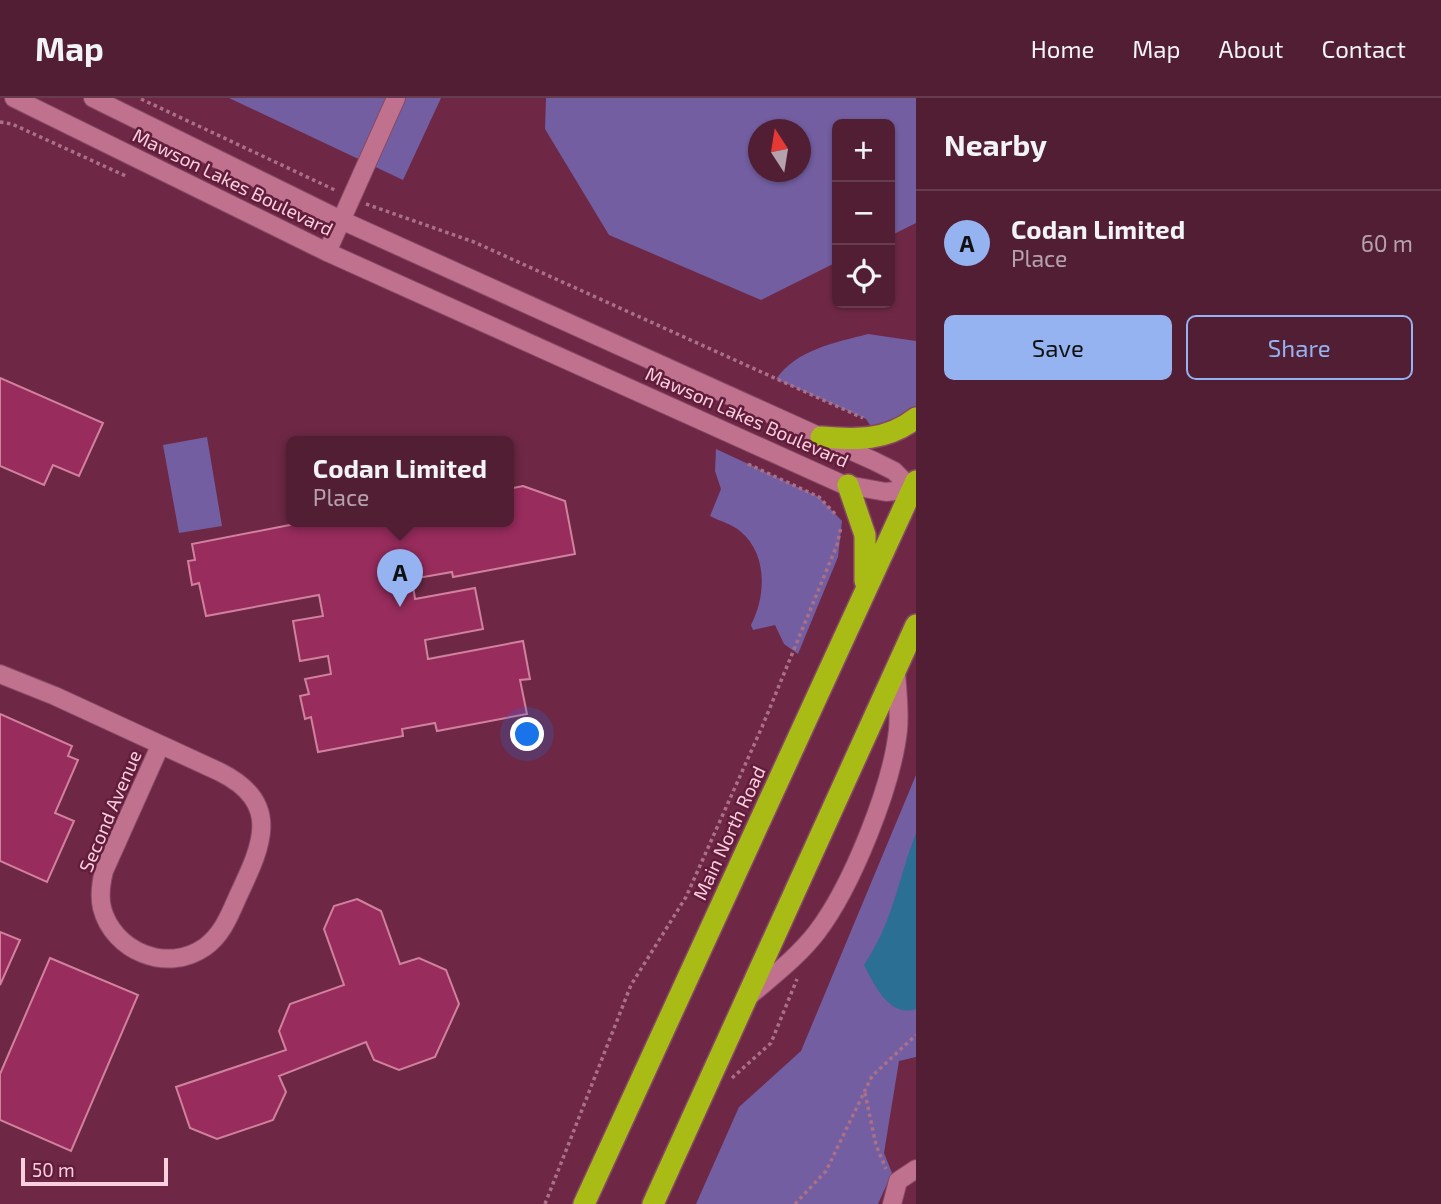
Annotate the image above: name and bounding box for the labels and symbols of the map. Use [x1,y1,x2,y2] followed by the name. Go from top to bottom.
[748,119,811,182] north arrow
[129,123,337,240] street label: Mawson Lakes Boulevard
[642,361,852,472] street label: Mawson Lakes Boulevard
[377,549,423,607] pin: A
[510,717,544,751] your location
[74,746,146,875] street label: Second Avenue
[687,762,770,903] street label: Main North Road
[21,1155,168,1187] scale bar

